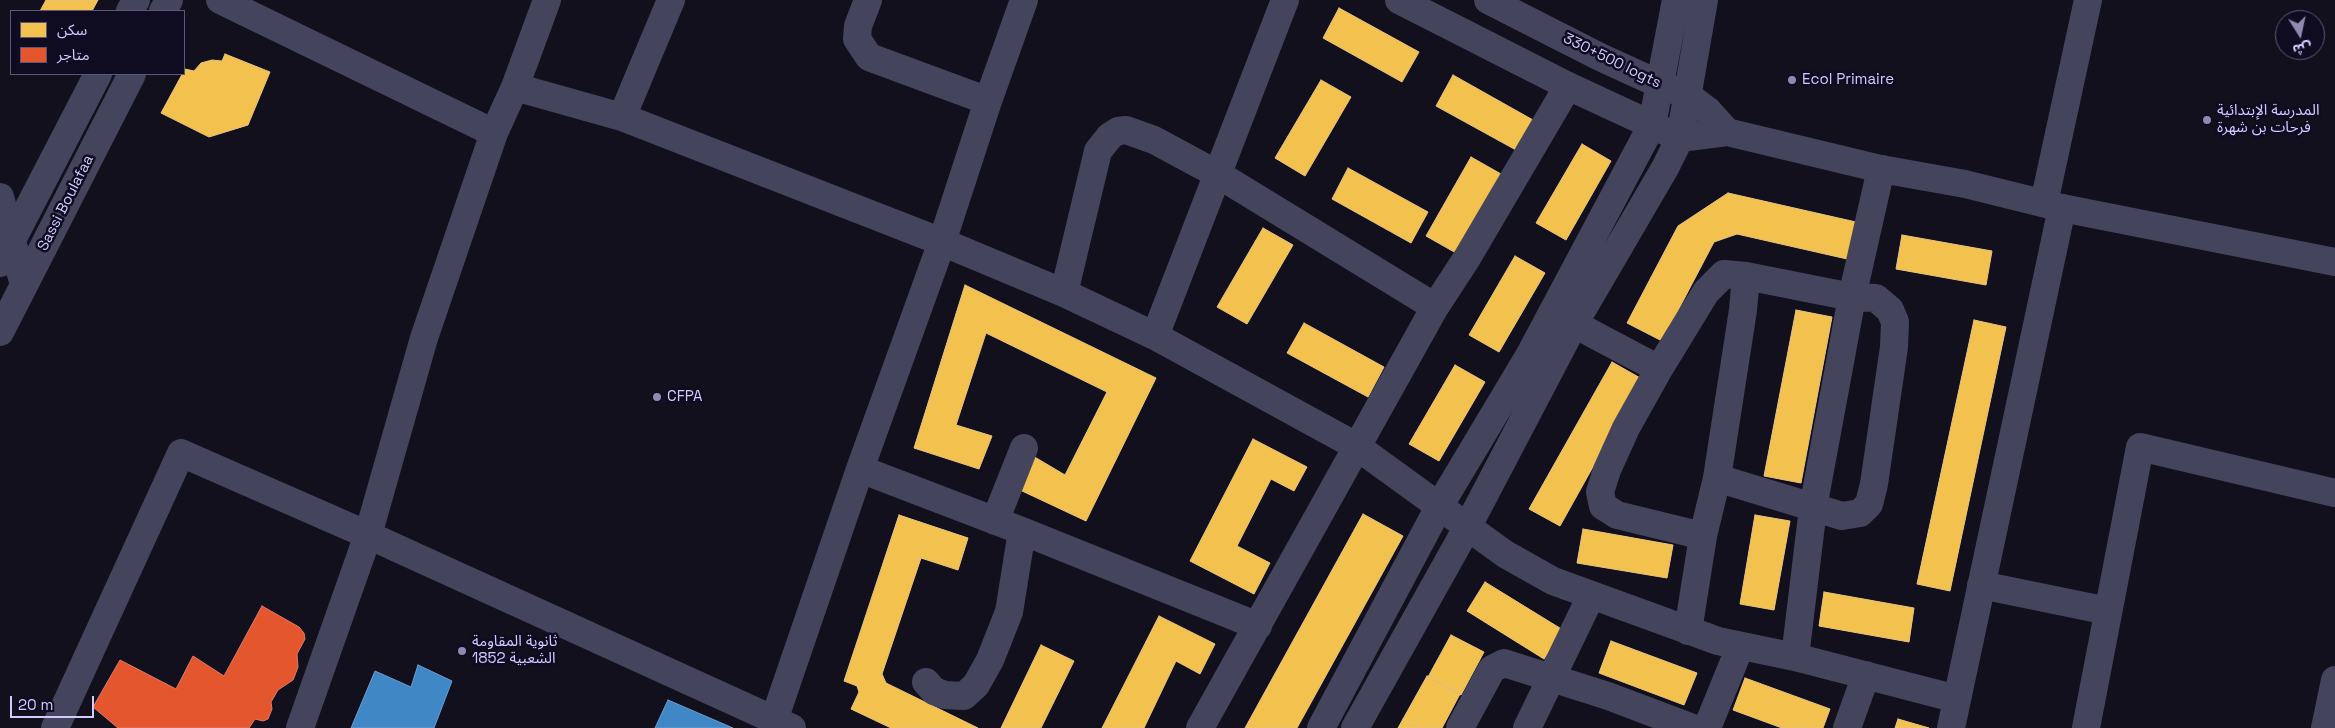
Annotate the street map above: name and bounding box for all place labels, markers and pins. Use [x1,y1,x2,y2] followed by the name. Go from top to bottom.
[1802,71,1894,89] place label: Ecol Primaire
[1786,74,1798,86] marker: Ecol Primaire
[2217,102,2319,137] place label: المدرسة الإبتدائية فرحات بن شهرة
[2201,114,2213,126] marker: المدرسة الإبتدائية فرحات بن شهرة
[667,388,702,406] place label: CFPA
[651,391,663,403] marker: CFPA
[472,633,557,668] place label: ثانوية المقاومة الشعبية 1852
[456,645,468,657] marker: ثانوية المقاومة الشعبية 1852

